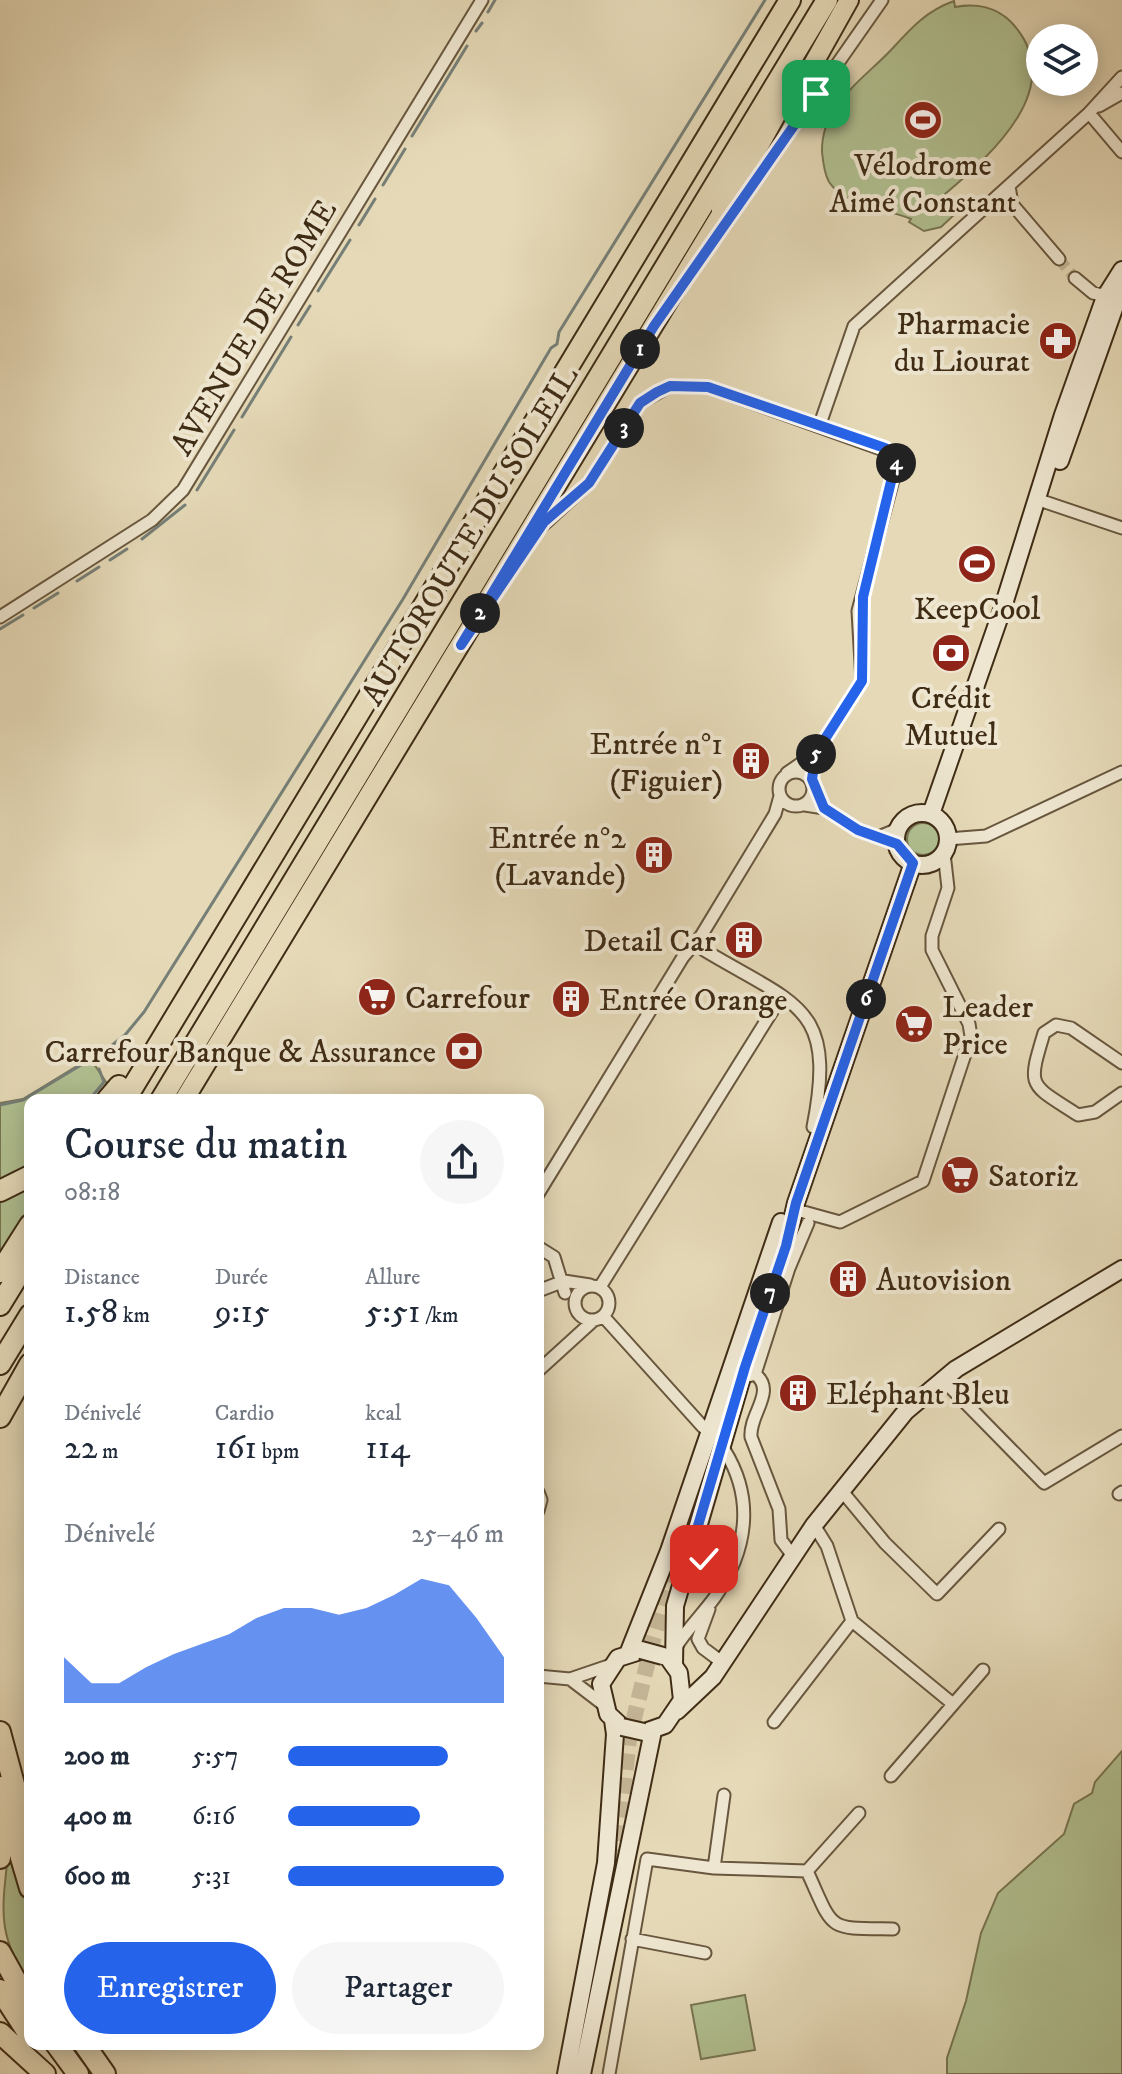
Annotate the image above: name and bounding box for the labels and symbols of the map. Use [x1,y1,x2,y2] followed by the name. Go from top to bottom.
[782,60,850,128] pin
[902,99,944,141] sports icon: Vélodrome Aimé Constant
[829,146,1017,223] place label: Vélodrome Aimé Constant
[163,193,347,463] street label: AVENUE DE ROME
[894,305,1030,382] place label: Pharmacie du Liourat
[1037,320,1079,362] pharmacy icon: Pharmacie du Liourat
[620,329,660,369] pin: 1
[353,359,588,713] street label: AUTOROUTE DU SOLEIL
[604,408,644,448] pin: 3
[876,443,916,483] pin: 4
[956,543,998,585] sports icon: KeepCool
[914,590,1041,630] place label: KeepCool
[460,593,500,633] pin: 2
[930,632,972,674] bank icon: Crédit Mutuel
[905,679,998,756] place label: Crédit Mutuel
[590,725,723,802] place label: Entrée n°1 (Figuier)
[796,734,836,774] pin: 5
[730,740,772,782] building icon: Entrée n°1 (Figuier)
[489,819,626,896] place label: Entrée n°2 (Lavande)
[633,834,675,876] building icon: Entrée n°2 (Lavande)
[723,919,765,961] building icon: Detail Car
[584,922,716,962] place label: Detail Car
[356,976,398,1018] supermarket icon: Carrefour
[550,978,592,1020] building icon: Entrée Orange
[405,979,530,1019] place label: Carrefour
[846,979,886,1019] pin: 6
[599,981,787,1021] place label: Entrée Orange
[942,988,1033,1065] place label: Leader Price
[893,1003,935,1045] supermarket icon: Leader Price
[443,1030,485,1072] bank icon: Carrefour Banque & Assurance
[45,1033,436,1073] place label: Carrefour Banque & Assurance
[939,1154,981,1196] supermarket icon: Satoriz
[988,1157,1078,1197] place label: Satoriz
[827,1258,869,1300] building icon: Autovision
[876,1261,1011,1301] place label: Autovision
[750,1273,790,1313] pin: 7
[777,1372,819,1414] building icon: Eléphant Bleu
[826,1375,1010,1415] place label: Eléphant Bleu
[670,1525,738,1593] pin

